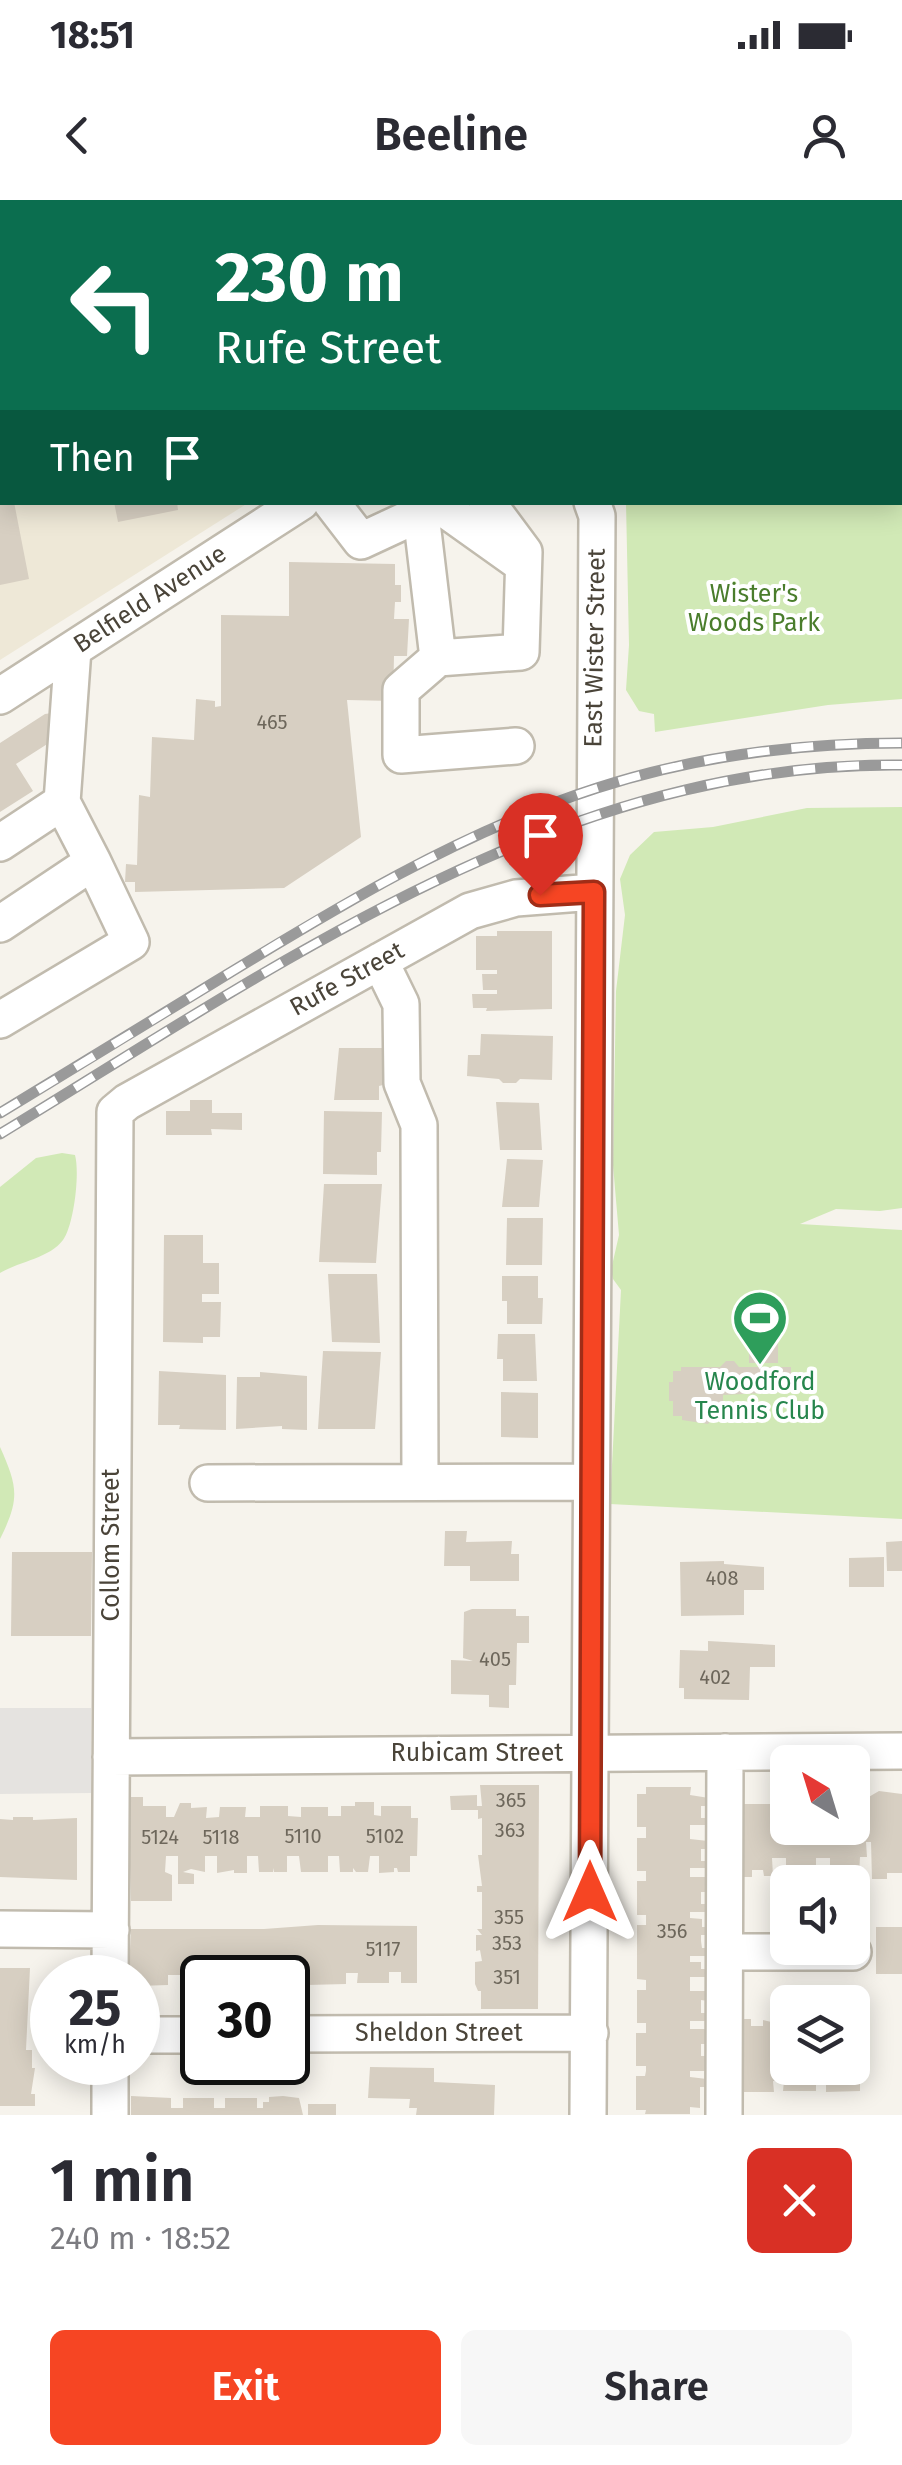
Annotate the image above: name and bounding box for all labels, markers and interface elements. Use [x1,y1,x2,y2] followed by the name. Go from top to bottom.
[50,12,135,58] text: 18:51
[50,108,105,163] icon: back
[374,108,528,162] text: Beeline
[797,108,852,163] icon: person
[215,236,404,320] text: 230 m
[50,240,180,370] icon: left
[215,321,442,375] text: Rufe Street
[155,430,210,485] icon: arrive
[50,435,135,481] text: Then
[68,539,232,659] street label: Belfield Avenue
[578,547,612,748] street label: East Wister Street
[688,579,820,638] park label: Wister's Woods Park
[256,710,288,734] house number: 465
[498,793,583,896] pin
[513,808,568,863] icon: arrive
[285,935,410,1023] street label: Rufe Street
[730,1288,790,1367] sports icon: Woodford Tennis Club
[695,1367,825,1426] place label: Woodford Tennis Club
[96,1467,126,1622] street label: Collom Street
[706,1566,738,1590] house number: 408
[479,1647,511,1671] house number: 405
[699,1665,731,1689] house number: 402
[391,1738,564,1768] street label: Rubicam Street
[770,1745,870,1845] north arrow
[770,1745,870,2085] map controls
[496,1788,526,1812] house number: 365
[495,1818,525,1842] house number: 363
[284,1824,322,1848] house number: 5110
[366,1824,404,1848] house number: 5102
[141,1825,179,1849] house number: 5124
[202,1825,240,1849] house number: 5118
[538,1840,642,1944] position arrow
[770,1865,870,1965] button: sound
[494,1905,524,1929] house number: 355
[657,1919,687,1943] house number: 356
[492,1931,522,1955] house number: 353
[366,1937,401,1961] house number: 5117
[180,1955,310,2085] speed limit sign: 30
[493,1965,521,1989] house number: 351
[69,1978,121,2038] text: 25
[770,1985,870,2085] button: layers
[355,2018,524,2048] street label: Sheldon Street
[64,2030,126,2060] text: km/h
[50,2145,195,2217] text: 1 min
[747,2148,852,2253] button: close
[50,2219,231,2257] text: 240 m · 18:52
[50,2330,441,2445] button: Exit
[461,2330,852,2445] button: Share

